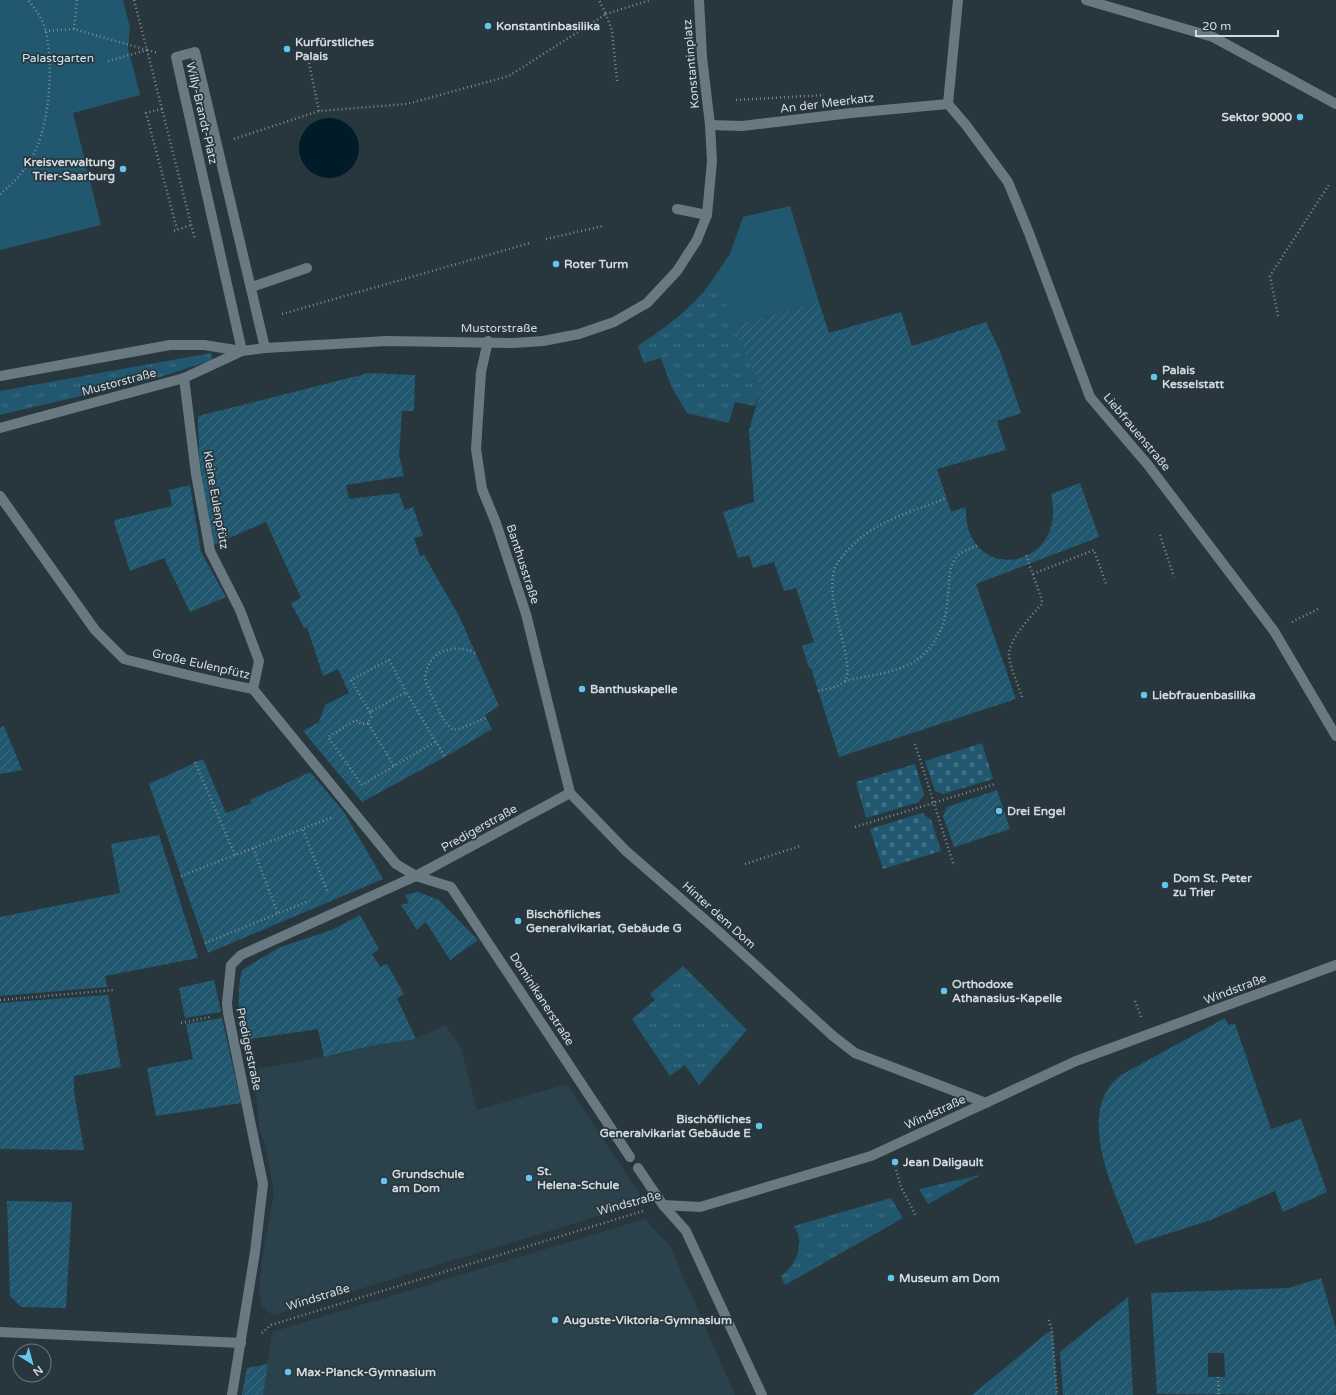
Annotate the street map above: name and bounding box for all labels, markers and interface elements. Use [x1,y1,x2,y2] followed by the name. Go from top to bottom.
[1196,12,1278,38] scale bar
[496,19,600,33] place label: Konstantinbasilika
[680,19,702,109] street label: Konstantinplatz
[1202,19,1231,33] text: 20 m
[483,21,493,31] marker: Konstantinbasilika
[295,35,374,63] place label: Kurfürstliches Palais
[282,44,292,54] marker: Kurfürstliches Palais
[22,51,94,65] park label: Palastgarten
[183,61,221,165] street label: Willy-Brandt-Platz
[779,90,875,116] street label: An der Meerkatz
[1222,110,1292,124] place label: Sektor 9000
[1295,112,1305,122] marker: Sektor 9000
[23,155,115,184] place label: Kreisverwaltung Trier-Saarburg
[118,164,128,174] marker: Kreisverwaltung Trier-Saarburg
[564,257,628,271] place label: Roter Turm
[551,259,561,269] marker: Roter Turm
[461,321,537,335] street label: Mustorstraße
[1162,363,1225,391] place label: Palais Kesselstatt
[80,365,158,399] street label: Mustorstraße
[1149,372,1159,382] marker: Palais Kesselstatt
[1100,390,1174,474] street label: Liebfrauenstraße
[200,450,232,550] street label: Kleine Eulenpfütz
[504,522,543,606] street label: Banthusstraße
[151,646,251,682] street label: Große Eulenpfütz
[590,682,678,697] place label: Banthuskapelle
[577,684,587,694] marker: Banthuskapelle
[1152,688,1256,702] place label: Liebfrauenbasilika
[1139,690,1149,700] marker: Liebfrauenbasilika
[439,801,519,855] street label: Predigerstraße
[1007,804,1065,819] place label: Drei Engel
[994,806,1004,816] marker: Drei Engel
[1173,871,1252,899] place label: Dom St. Peter zu Trier
[679,878,759,952] street label: Hinter dem Dom
[1160,880,1170,890] marker: Dom St. Peter zu Trier
[526,907,682,935] place label: Bischöfliches Generalvikariat, Gebäude G
[513,916,523,926] marker: Bischöfliches Generalvikariat, Gebäude G
[507,950,577,1048] street label: Dominikanerstraße
[1202,971,1268,1007] street label: Windstraße
[952,977,1062,1006] place label: Orthodoxe Athanasius-Kapelle
[939,986,949,996] marker: Orthodoxe Athanasius-Kapelle
[233,1006,265,1092] street label: Predigerstraße
[902,1092,968,1132] street label: Windstraße
[600,1112,751,1140] place label: Bischöfliches Generalvikariat Gebäude E
[754,1121,764,1131] marker: Bischöfliches Generalvikariat Gebäude E
[902,1155,984,1170] place label: Jean Daligault
[890,1157,900,1167] marker: Jean Daligault
[537,1164,620,1192] place label: St. Helena-Schule
[392,1167,465,1195] place label: Grundschule am Dom
[524,1173,534,1183] marker: St. Helena-Schule
[379,1176,389,1186] marker: Grundschule am Dom
[596,1188,663,1218] street label: Windstraße
[899,1271,1000,1285] place label: Museum am Dom
[886,1273,896,1283] marker: Museum am Dom
[285,1281,352,1313] street label: Windstraße
[563,1313,732,1328] place label: Auguste-Viktoria-Gymnasium
[550,1315,560,1325] marker: Auguste-Viktoria-Gymnasium
[12,1343,52,1383] north arrow
[30,1363,45,1378] text: N
[296,1365,436,1380] place label: Max-Planck-Gymnasium
[283,1367,293,1377] marker: Max-Planck-Gymnasium

